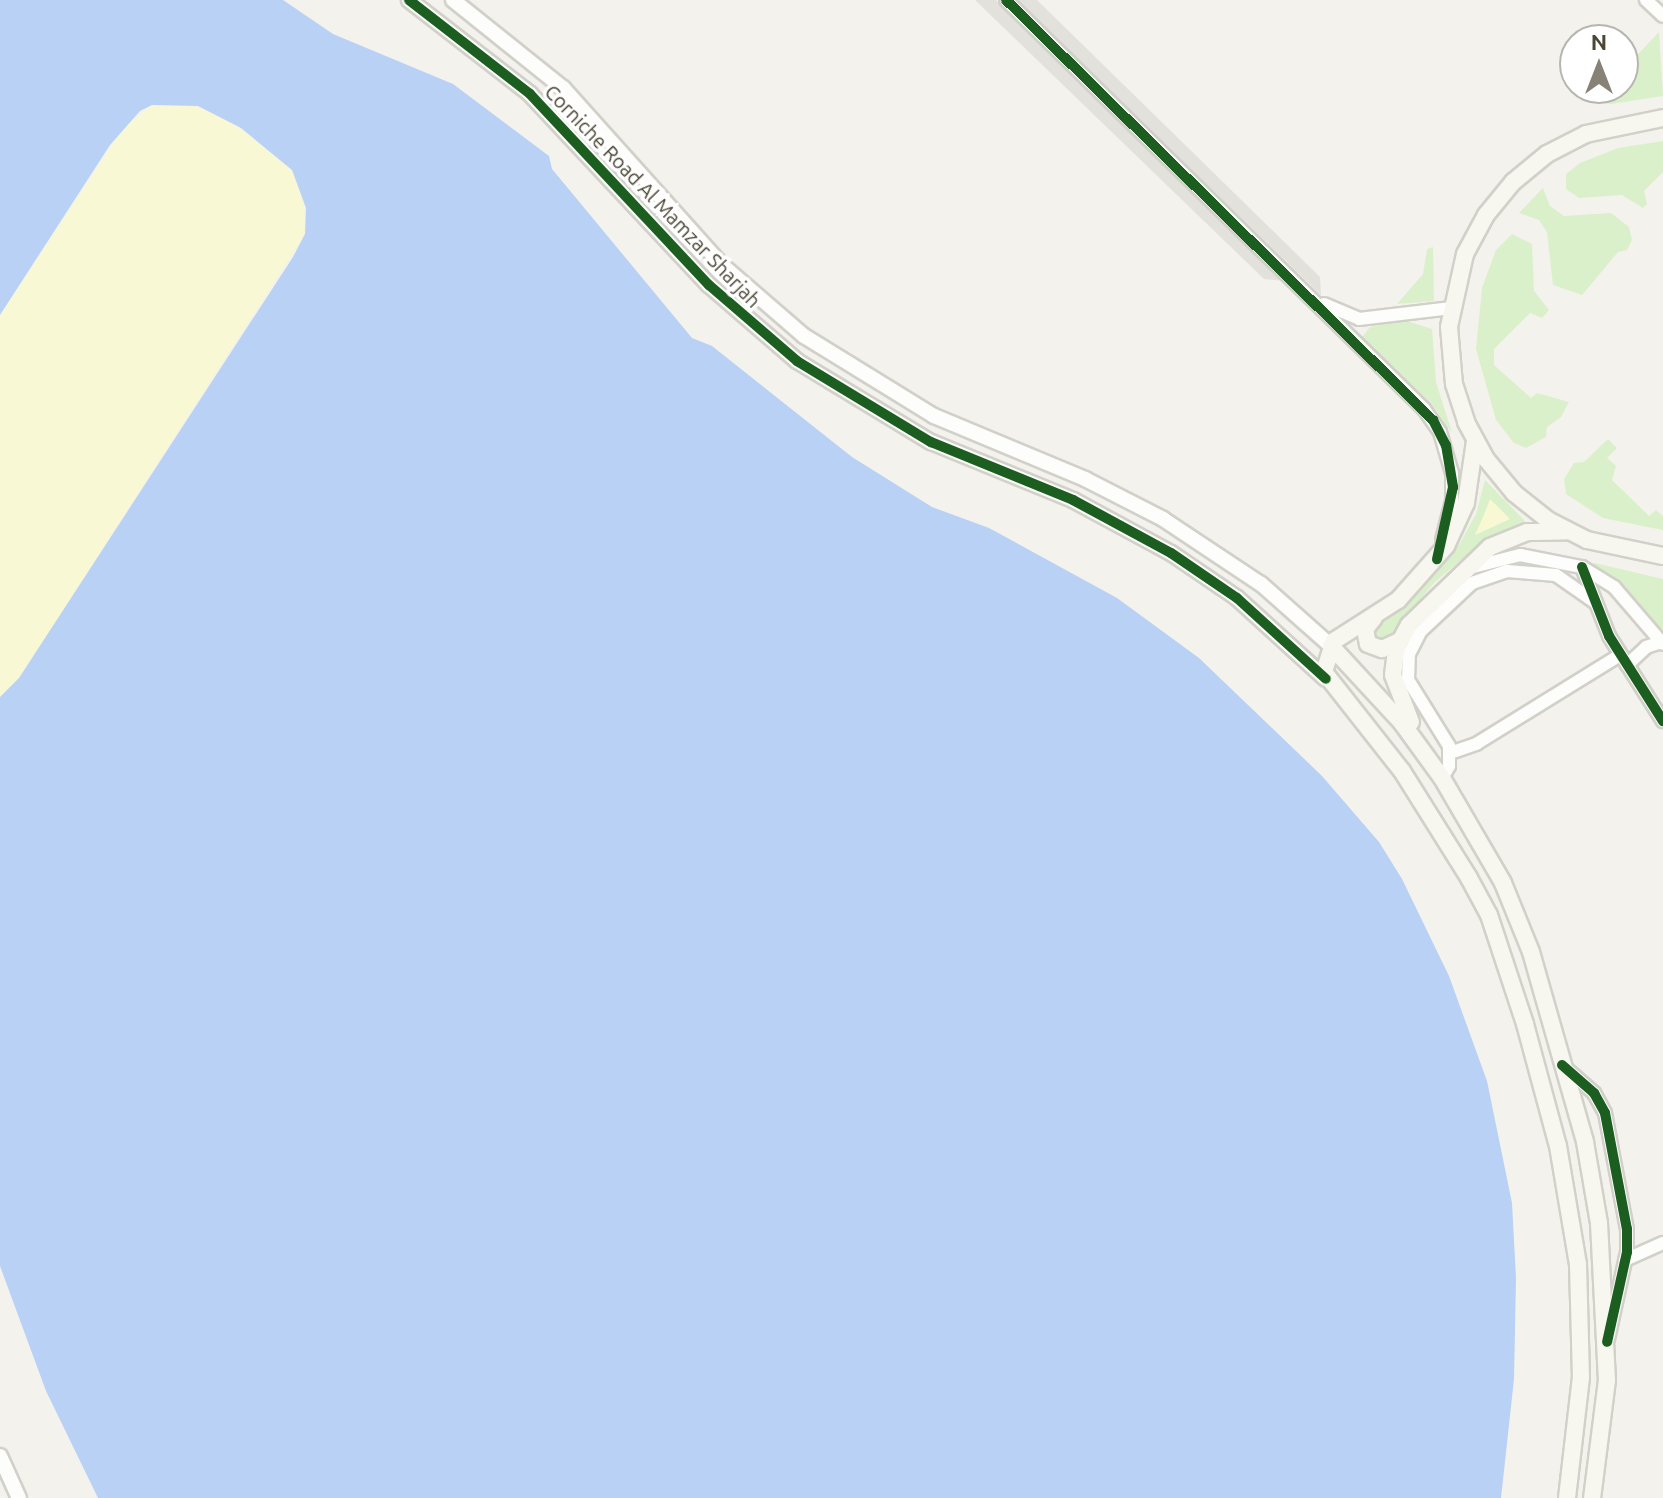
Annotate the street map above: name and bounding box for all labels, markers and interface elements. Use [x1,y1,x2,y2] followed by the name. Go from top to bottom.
[1559,24,1639,104] north arrow
[1591,29,1607,54] text: N
[540,80,766,312] street label: Corniche Road Al Mamzar Sharjah

